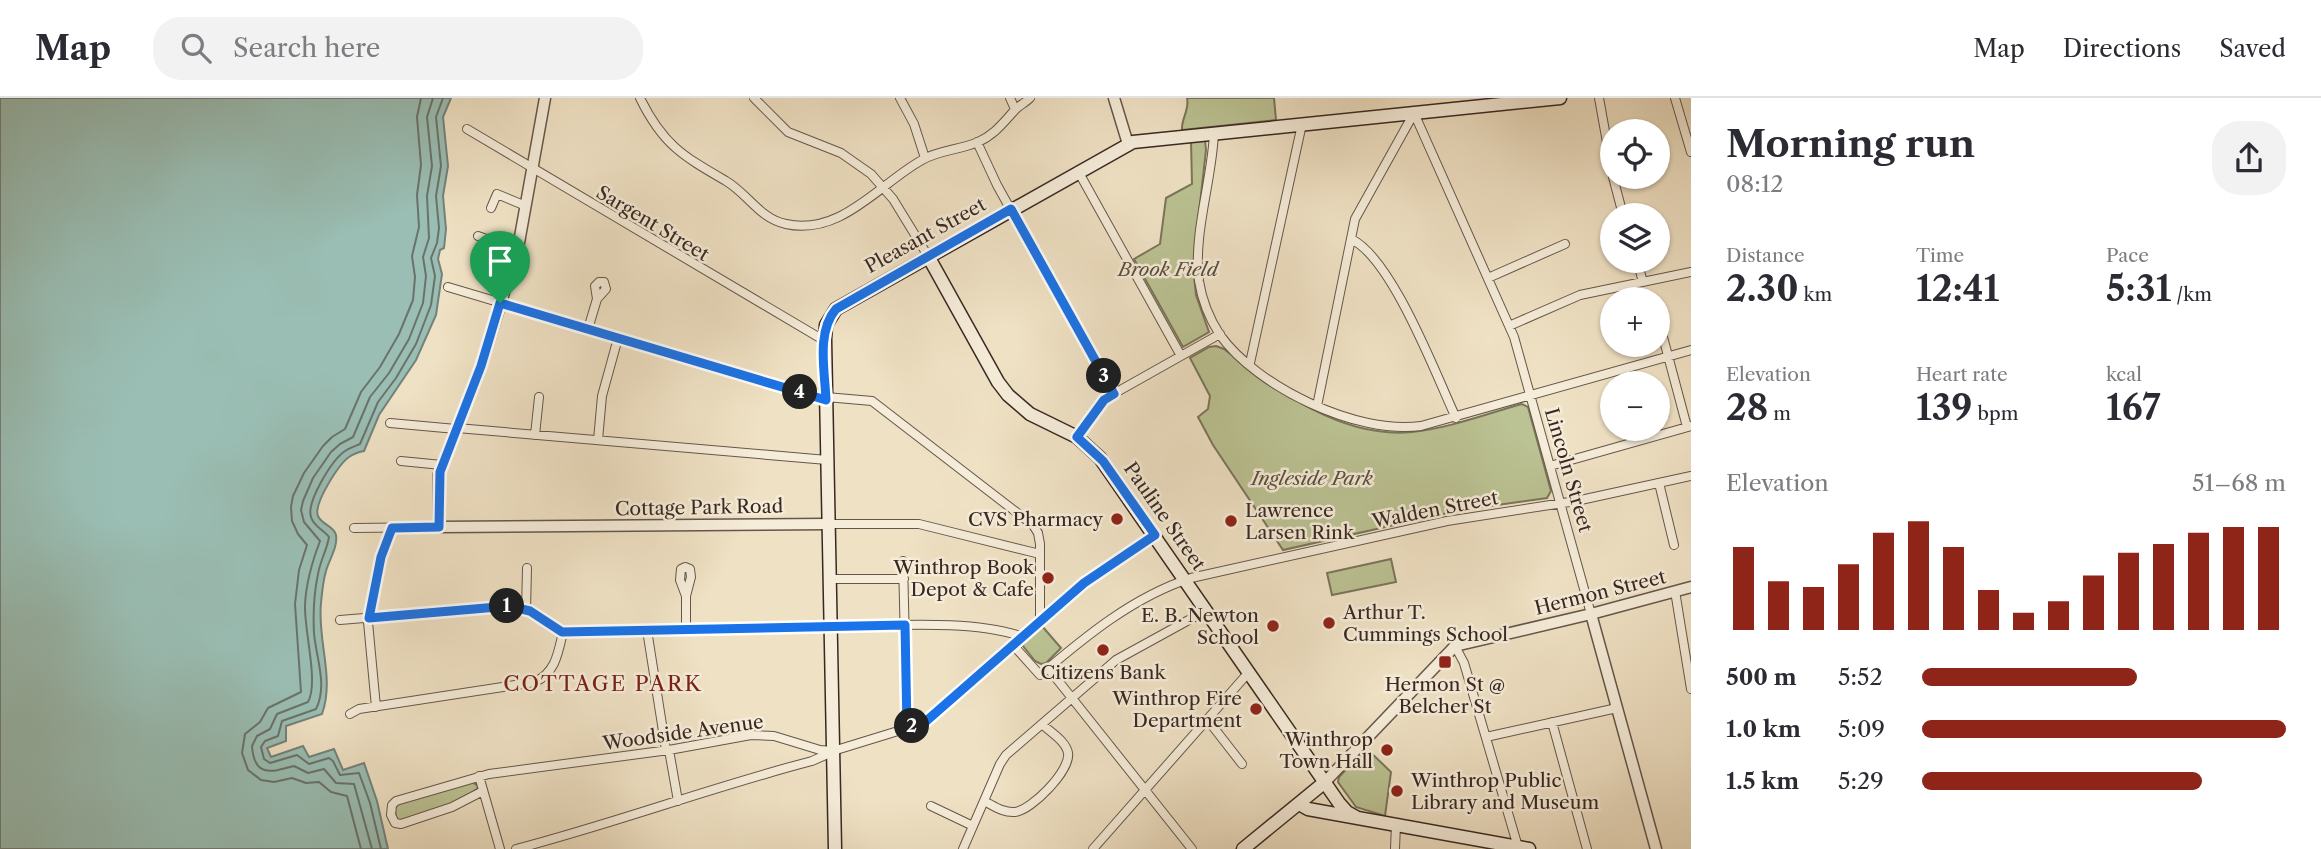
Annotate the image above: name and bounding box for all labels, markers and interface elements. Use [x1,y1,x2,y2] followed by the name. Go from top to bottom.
[153,17,643,80] search box
[35,28,111,69] text: Map
[177,29,215,67] icon: search
[233,32,380,64] text: Search here
[1973,34,2025,63] text: Map
[2063,34,2181,63] text: Directions
[2219,34,2286,63] text: Saved
[1600,119,1670,441] map controls
[1600,119,1670,189] button: locate
[1726,120,1975,167] text: Morning run
[2212,121,2286,195] button: share
[1726,170,1784,198] text: 08:12
[592,181,713,266] street label: Sargent Street
[861,193,990,278] street label: Pleasant Street
[1600,203,1670,273] button: layers
[470,231,530,303] pin
[481,242,519,280] icon: arrive
[1726,244,1805,267] text: Distance
[1916,244,1964,267] text: Time
[2106,244,2149,267] text: Pace
[1116,258,1220,281] park label: Brook Field
[1726,267,1798,310] text: 2.30
[1916,267,1999,310] text: 12:41
[2106,267,2171,310] text: 5:31
[1798,283,1832,306] text: km
[2171,283,2212,306] text: /km
[1600,287,1670,357] button: +
[1086,358,1122,394] pin: 3
[1726,363,1811,386] text: Elevation
[1916,363,2008,386] text: Heart rate
[2106,363,2142,386] text: kcal
[1098,364,1109,387] text: 3
[1600,371,1670,441] button: −
[782,374,818,410] pin: 4
[794,380,805,403] text: 4
[1726,386,1768,429] text: 28
[1916,386,1972,429] text: 139
[2106,386,2161,429] text: 167
[1768,402,1791,425] text: m
[1972,402,2018,425] text: bpm
[1540,405,1597,535] street label: Lincoln Street
[1119,458,1211,575] street label: Pauline Street
[1249,467,1373,490] park label: Ingleside Park
[1726,469,1829,497] text: Elevation
[2192,469,2286,497] text: 51–68 m
[1369,486,1500,533] street label: Walden Street
[615,495,784,520] street label: Cottage Park Road
[1245,499,1355,544] place label: Lawrence Larsen Rink
[968,508,1103,531] place label: CVS Pharmacy
[1109,511,1125,527] marker: CVS Pharmacy
[1223,513,1239,529] marker: Lawrence Larsen Rink
[892,556,1035,601] place label: Winthrop Book Depot & Cafe
[1532,565,1668,620] street label: Hermon Street
[1040,570,1056,586] marker: Winthrop Book Depot & Cafe
[490,588,524,624] pin: 1
[502,594,511,617] text: 1
[1342,601,1508,646] place label: Arthur T. Cummings School
[1141,604,1259,649] place label: E. B. Newton School
[1321,615,1337,631] marker: Arthur T. Cummings School
[1265,618,1281,634] marker: E. B. Newton School
[1095,642,1111,658] marker: Citizens Bank
[1437,654,1453,670] marker: Hermon St @ Belcher St
[1041,661,1166,684] place label: Citizens Bank
[1726,663,1797,691] text: 500 m
[1838,663,1883,691] text: 5:52
[503,671,703,696] district label: COTTAGE PARK
[1385,673,1505,718] place label: Hermon St @ Belcher St
[1111,687,1242,732] place label: Winthrop Fire Department
[1248,701,1264,717] marker: Winthrop Fire Department
[894,708,930,744] pin: 2
[600,710,765,755] street label: Woodside Avenue
[906,714,917,737] text: 2
[1726,715,1801,743] text: 1.0 km
[1838,715,1885,743] text: 5:09
[1279,728,1373,773] place label: Winthrop Town Hall
[1379,742,1395,758] marker: Winthrop Town Hall
[1726,767,1799,795] text: 1.5 km
[1838,767,1884,795] text: 5:29
[1410,769,1599,814] place label: Winthrop Public Library and Museum
[1389,783,1405,799] marker: Winthrop Public Library and Museum

